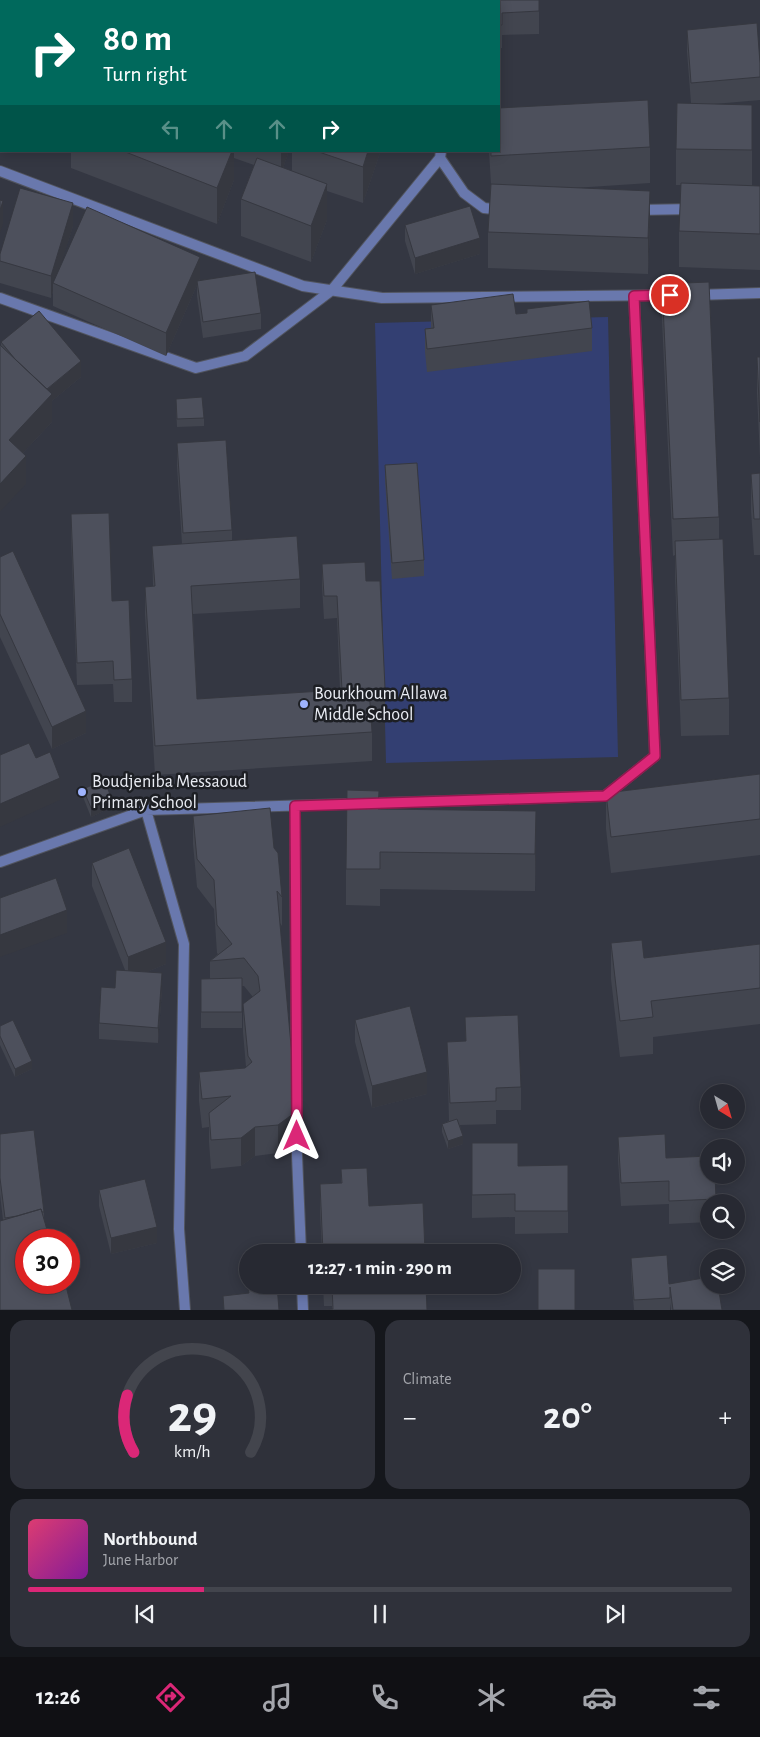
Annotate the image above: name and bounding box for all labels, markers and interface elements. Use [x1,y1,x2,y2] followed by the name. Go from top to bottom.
[20,20,85,85] icon: right
[103,22,172,57] text: 80 m
[103,63,187,85] text: Turn right
[157,115,185,143] icon: left
[210,115,238,143] icon: ahead
[263,115,291,143] icon: ahead
[316,115,344,143] icon: right
[649,274,691,316] pin
[656,281,684,309] icon: arrive
[314,685,447,724] place label: Bourkhoum Allawa Middle School
[298,698,310,710] marker: Bourkhoum Allawa Middle School
[92,773,247,812] place label: Boudjeniba Messaoud Primary School
[76,786,88,798] marker: Boudjeniba Messaoud Primary School
[700,1084,745,1129] north arrow
[700,1084,745,1294] map controls
[270,1109,322,1161] position arrow
[700,1139,745,1184] button: sound
[700,1194,745,1239] button: search
[15,1229,80,1294] speed limit sign: 30
[700,1249,745,1294] button: layers
[308,1259,452,1278] text: 12:27 · 1 min · 290 m
[403,1371,452,1387] text: Climate
[168,1389,217,1441] text: 29
[543,1398,592,1436] text: 20°
[403,1404,416,1432] text: −
[719,1404,732,1432] text: +
[174,1443,211,1461] text: km/h
[103,1530,198,1549] text: Northbound
[103,1552,178,1568] text: June Harbor
[131,1600,159,1628] icon: previous
[366,1600,394,1628] icon: pause
[601,1600,629,1628] icon: next
[153,1680,188,1715] icon: directions
[260,1680,295,1715] icon: music
[367,1680,402,1715] icon: phone
[474,1680,509,1715] icon: climate
[582,1680,617,1715] icon: car
[689,1680,724,1715] icon: filters
[36,1686,80,1708] text: 12:26

